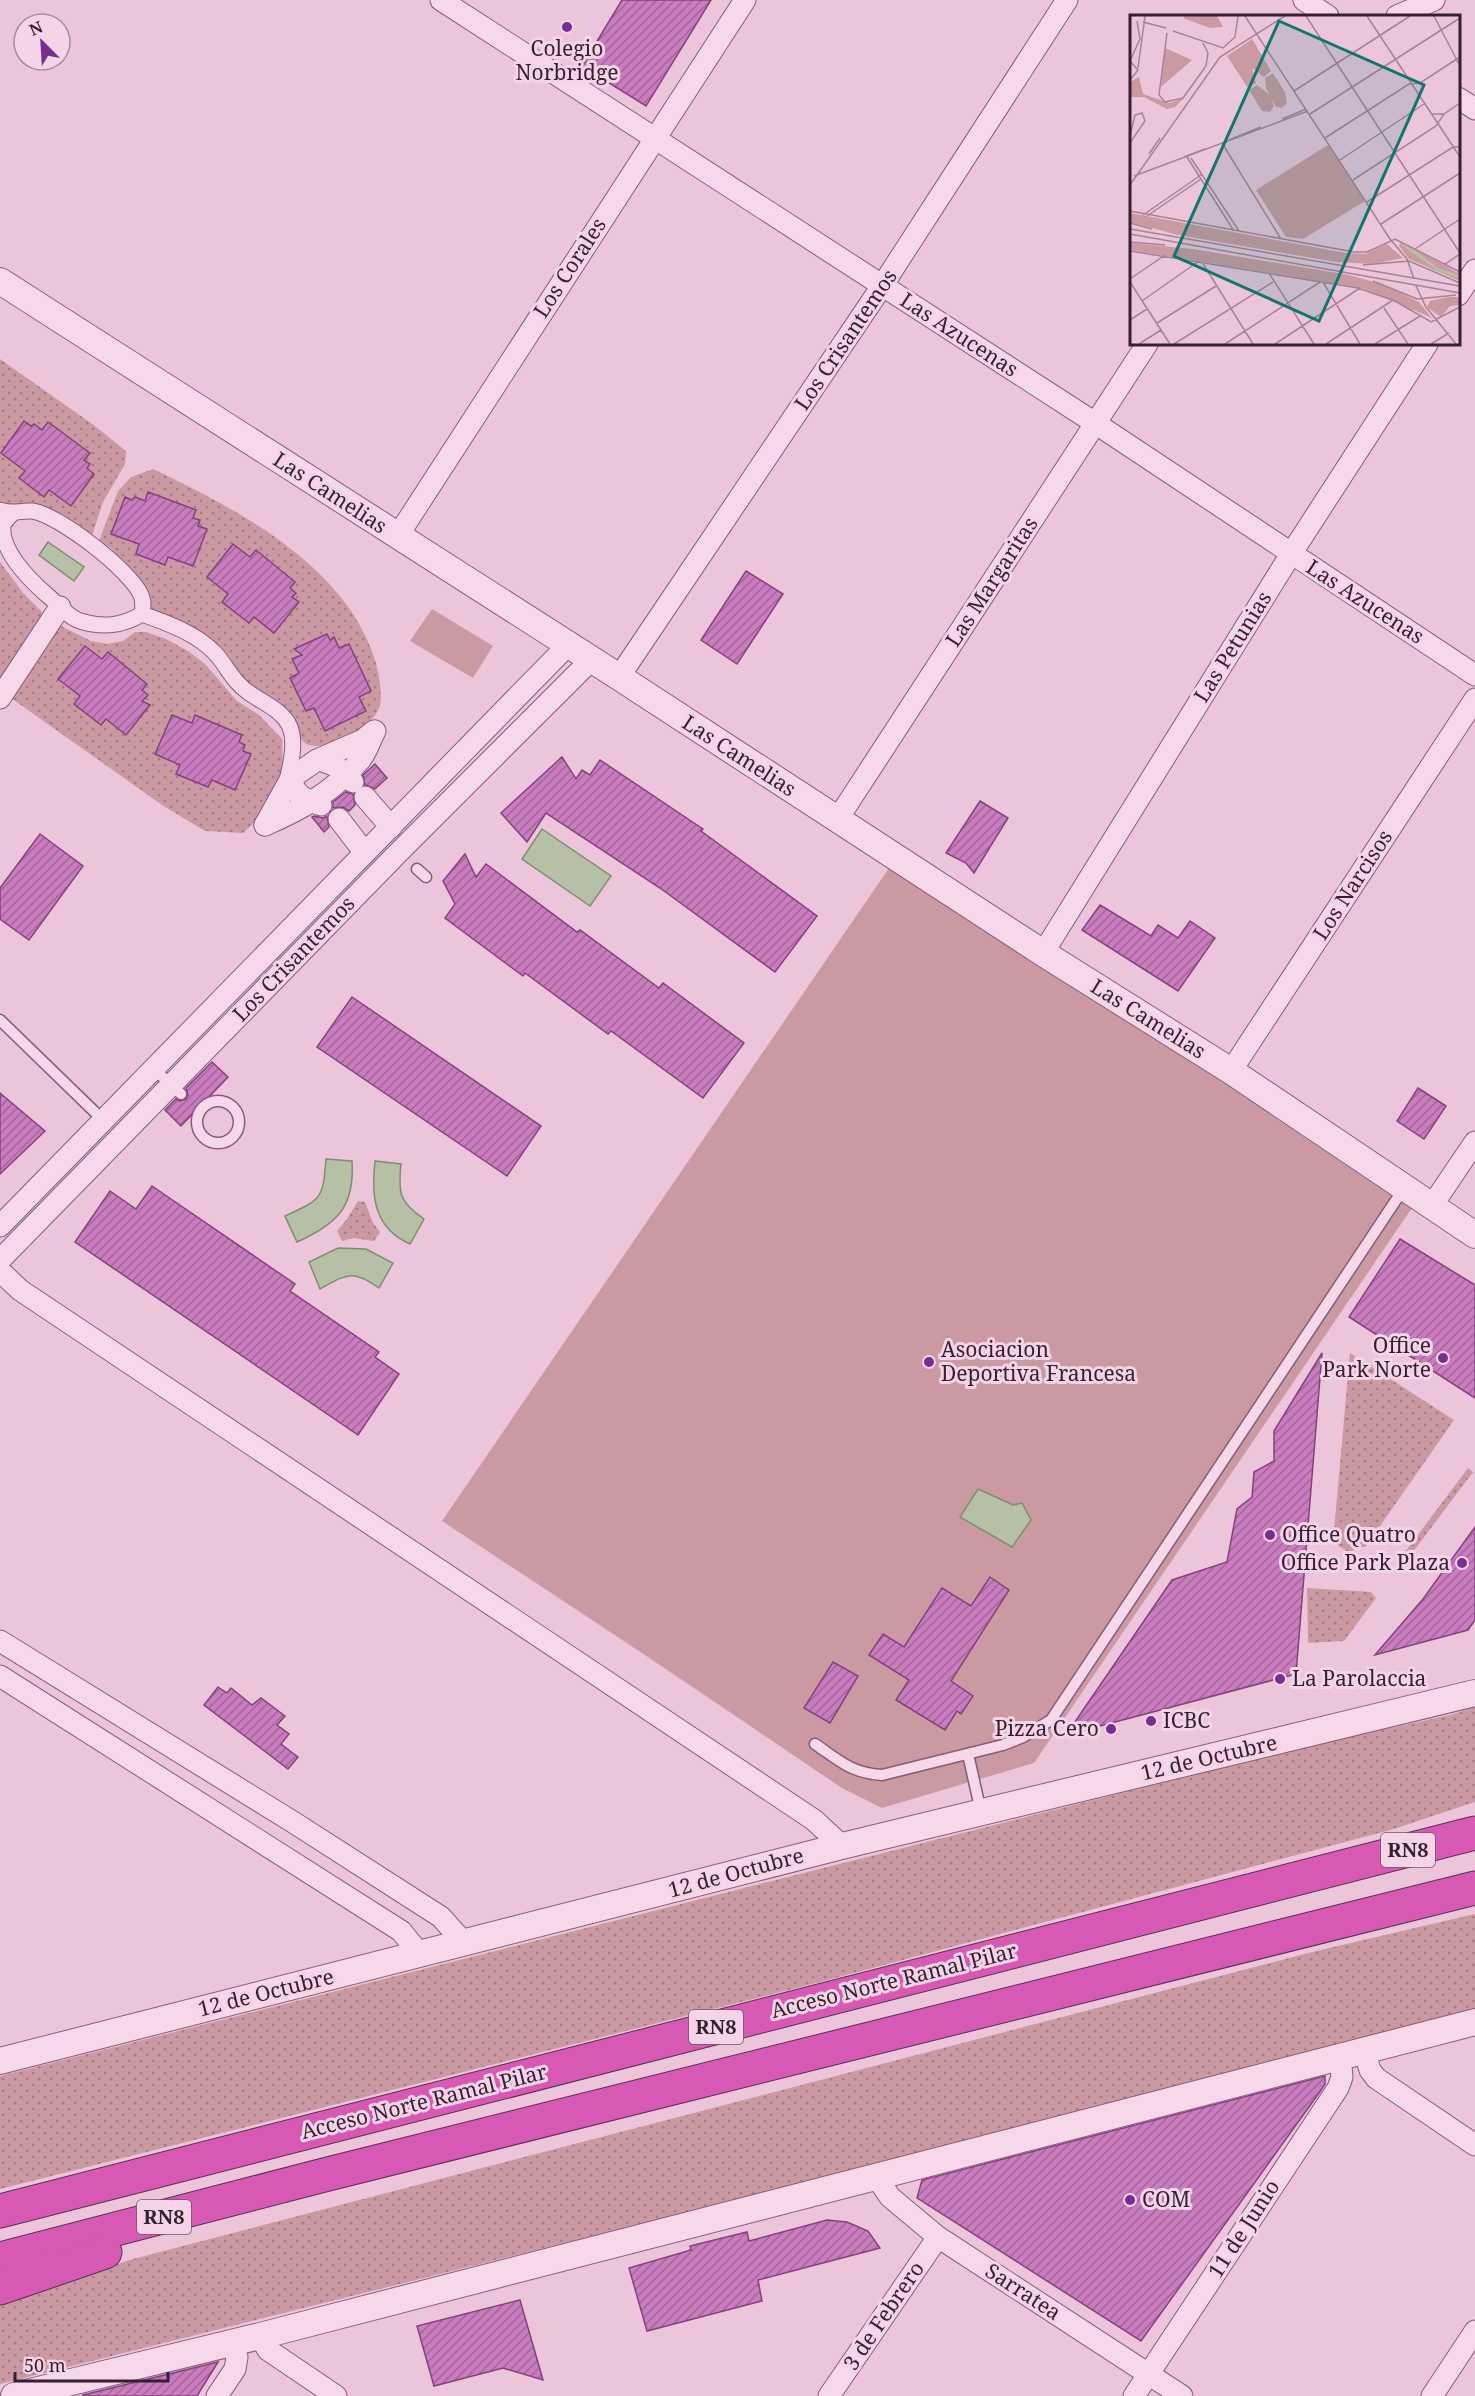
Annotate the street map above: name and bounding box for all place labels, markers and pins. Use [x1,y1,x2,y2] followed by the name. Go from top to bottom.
[560,20,574,34] marker: Colegio Norbridge
[516,34,618,86] place label: Colegio Norbridge
[1322,1331,1431,1383] place label: Office Park Norte
[941,1335,1136,1387] place label: Asociacion Deportiva Francesa
[1436,1351,1450,1365] marker: Office Park Norte
[922,1355,936,1369] marker: Asociacion Deportiva Francesa
[1282,1520,1416,1548] place label: Office Quatro
[1263,1528,1277,1542] marker: Office Quatro
[1281,1548,1450,1576] place label: Office Park Plaza
[1455,1556,1469,1570] marker: Office Park Plaza
[1292,1664,1426,1692] place label: La Parolaccia
[1273,1672,1287,1686] marker: La Parolaccia
[1163,1706,1210,1734] place label: ICBC
[995,1714,1099,1742] place label: Pizza Cero
[1144,1714,1158,1728] marker: ICBC
[1104,1722,1118,1736] marker: Pizza Cero
[1142,2185,1190,2213] place label: COM
[1123,2193,1137,2207] marker: COM

